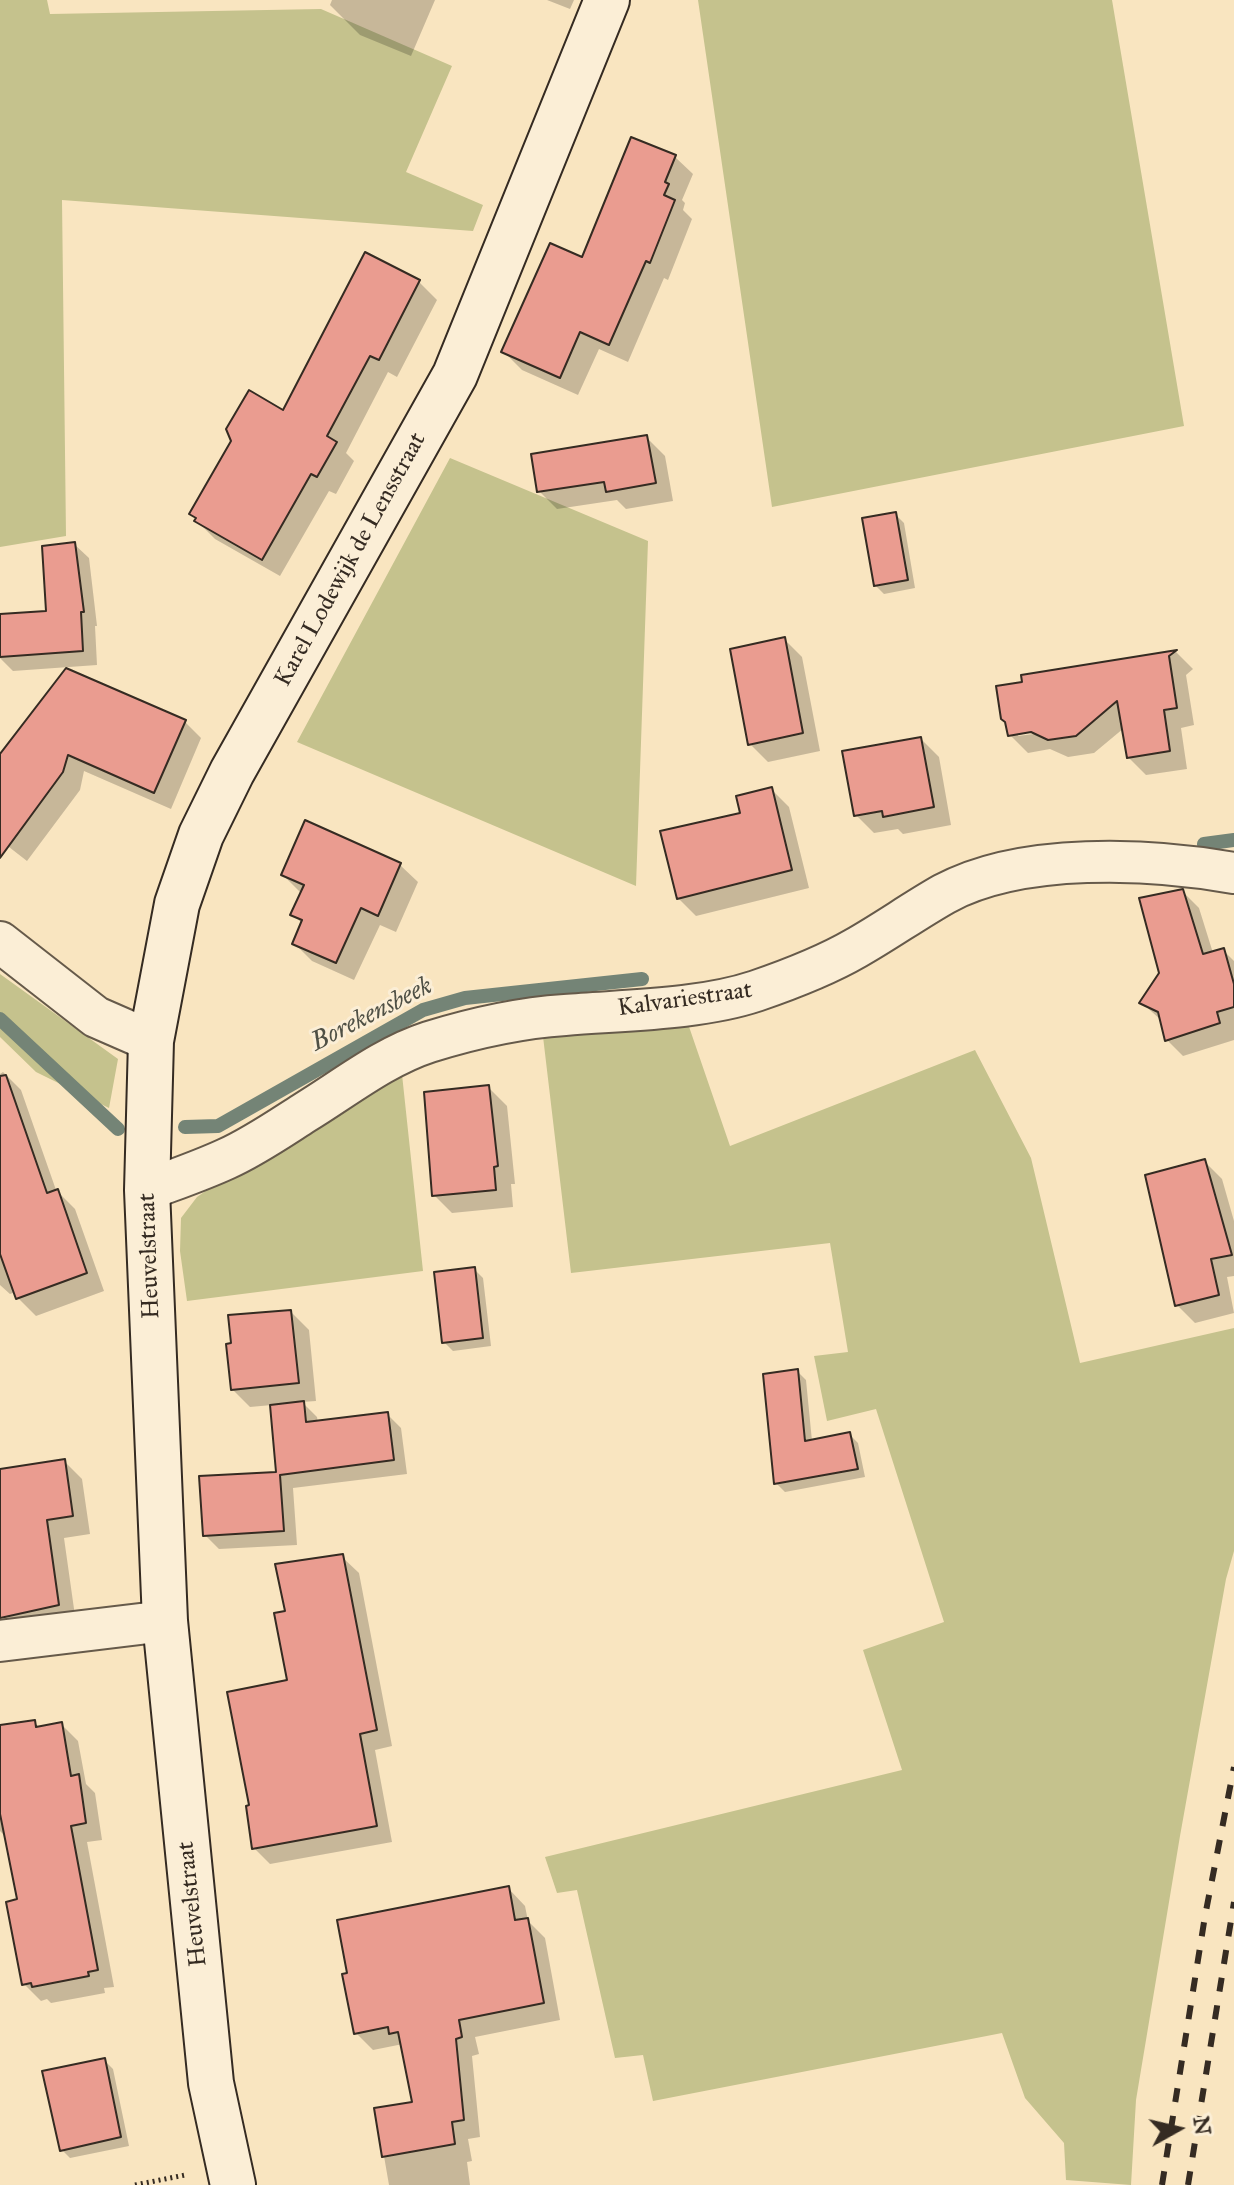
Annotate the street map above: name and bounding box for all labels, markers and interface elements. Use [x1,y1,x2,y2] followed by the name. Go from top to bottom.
[269,428,433,692] street label: Karel Lodewijk de Lensstraat
[306,971,438,1059] water label: Borekensbeek
[616,976,754,1024] street label: Kalvariestraat
[133,1193,167,1319] street label: Heuvelstraat
[172,1840,214,1968] street label: Heuvelstraat
[1138,2089,1218,2169] north arrow
[1188,2114,1217,2137] text: N

